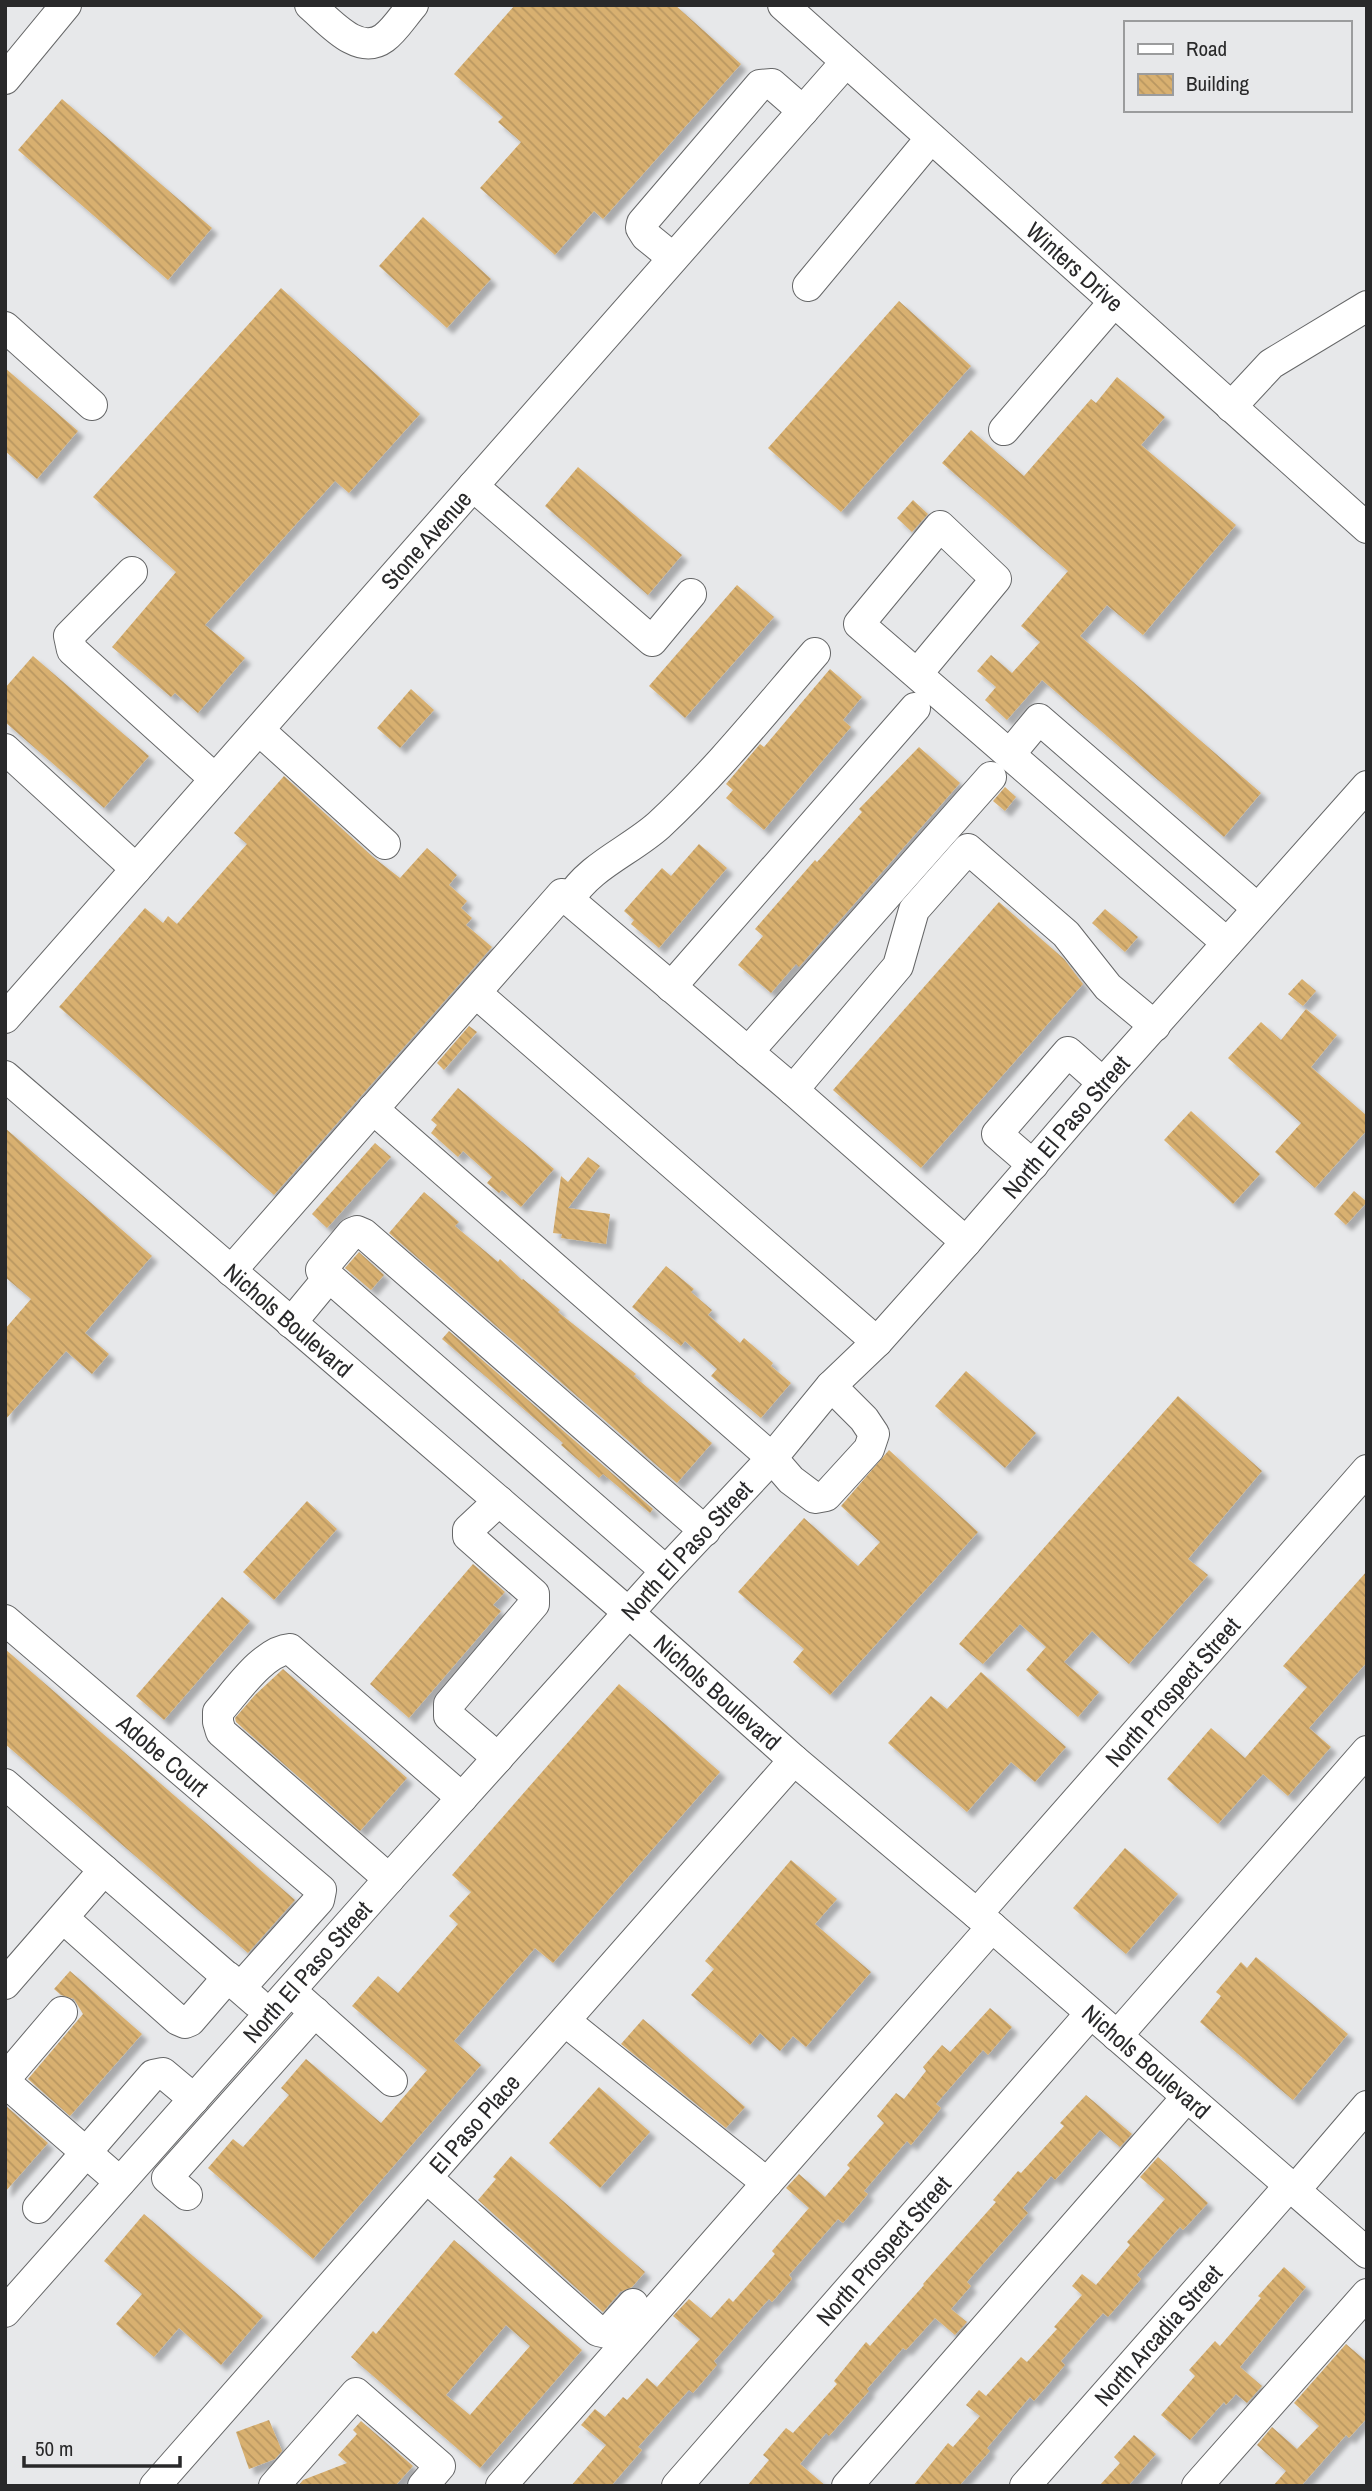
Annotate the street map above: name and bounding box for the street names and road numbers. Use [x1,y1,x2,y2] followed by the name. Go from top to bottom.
[1019,214,1131,319] street label: Winters Drive
[373,483,478,596] street label: Stone Avenue
[995,1048,1137,1205] street label: North El Paso Street
[217,1256,359,1384] street label: Nichols Boulevard
[613,1473,759,1627] street label: North El Paso Street
[1098,1609,1247,1773] street label: North Prospect Street
[647,1627,788,1757] street label: Nichols Boulevard
[110,1706,216,1804] street label: Adobe Court
[235,1893,379,2049] street label: North El Paso Street
[1076,1997,1217,2126] street label: Nichols Boulevard
[422,2067,527,2180] street label: El Paso Place
[809,2168,958,2332] street label: North Prospect Street
[1087,2257,1229,2413] street label: North Arcadia Street

